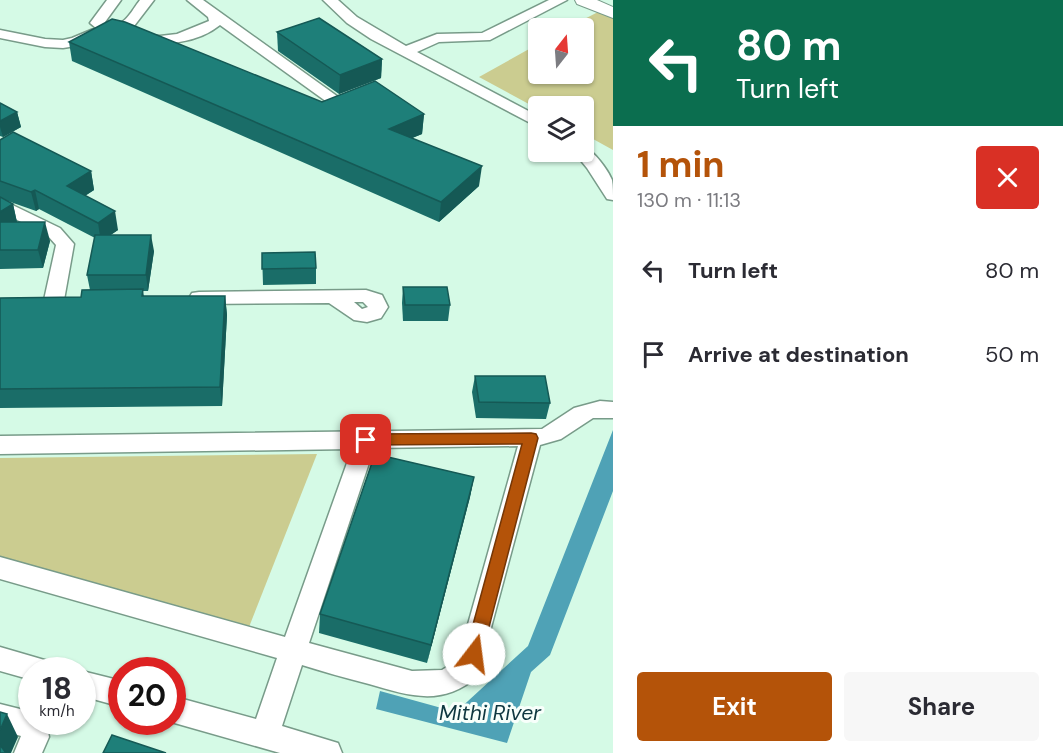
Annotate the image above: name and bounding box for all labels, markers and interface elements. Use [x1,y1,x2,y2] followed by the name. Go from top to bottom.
[528,18,594,84] north arrow
[528,18,594,162] map controls
[736,18,842,73] text: 80 m
[637,24,715,102] icon: left
[736,71,839,106] text: Turn left
[528,96,594,162] button: layers
[637,141,725,188] text: 1 min
[976,146,1039,209] button: close
[637,187,741,213] text: 130 m · 11:13
[637,254,670,287] icon: left
[688,256,778,285] text: Turn left
[985,256,1039,285] text: 80 m
[637,338,670,371] icon: arrive
[688,340,909,369] text: Arrive at destination
[985,340,1039,369] text: 50 m
[340,414,391,465] pin
[349,423,382,456] icon: arrive
[442,622,506,686] position arrow
[108,657,186,735] speed limit sign: 20
[42,669,72,708] text: 18
[637,672,832,741] button: Exit
[844,672,1039,741] button: Share
[439,699,542,727] water label: Mithi River
[39,701,75,721] text: km/h

